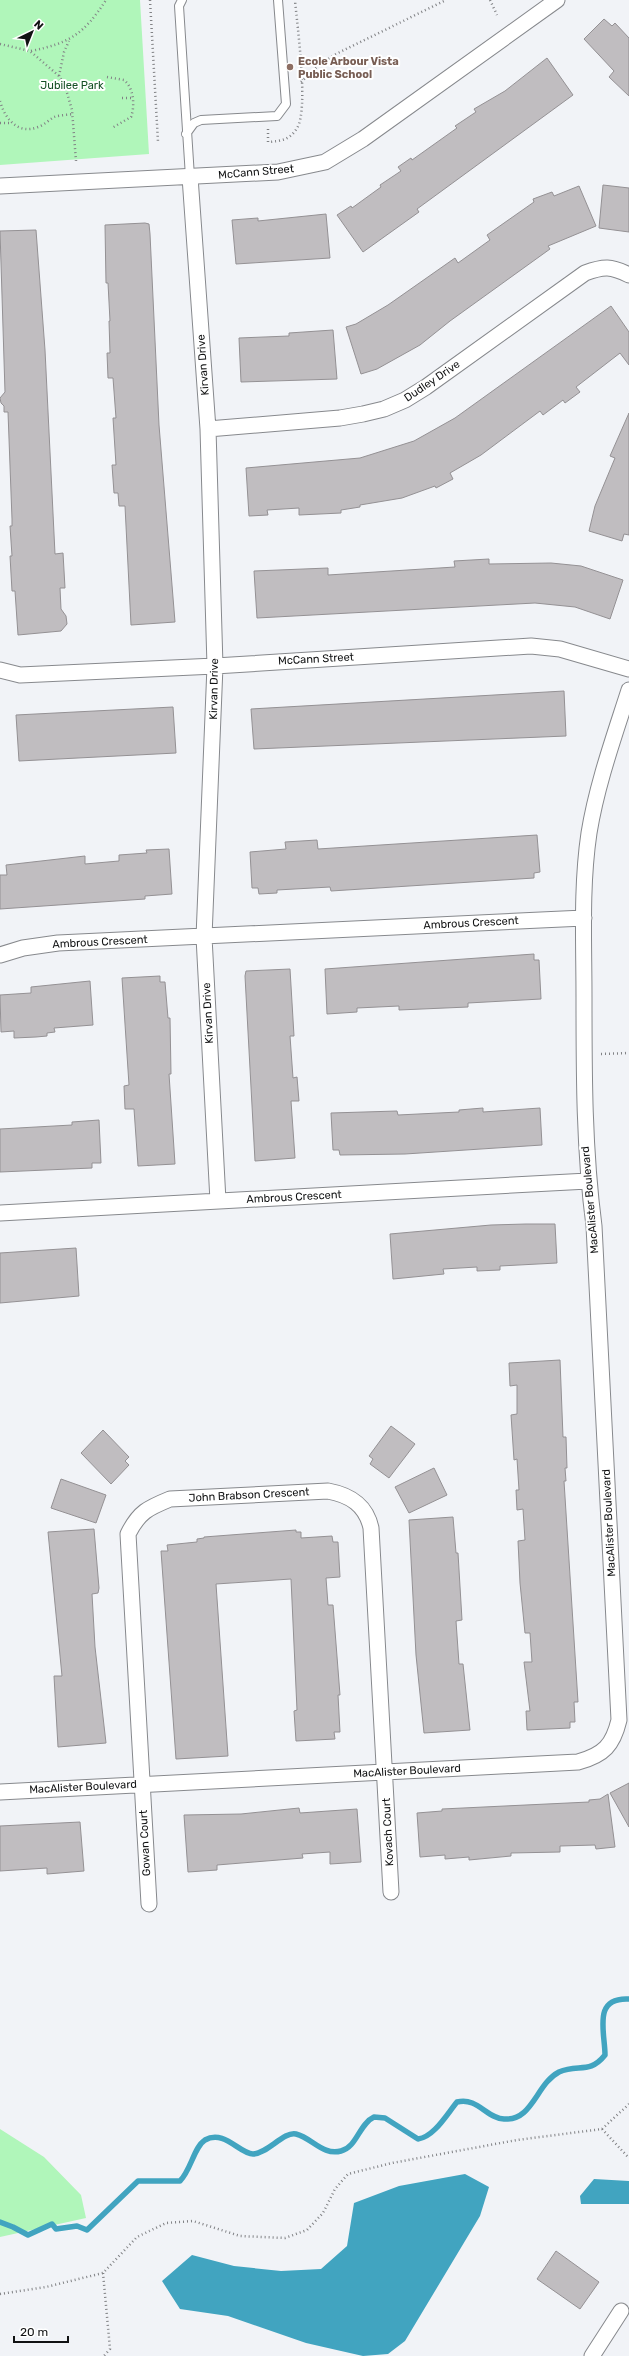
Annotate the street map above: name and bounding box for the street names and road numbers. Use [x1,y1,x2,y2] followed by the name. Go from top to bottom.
[218,162,295,182] street label: McCann Street
[194,334,212,396] street label: Kirvan Drive
[402,358,462,404] street label: Dudley Drive
[278,650,355,667] street label: McCann Street
[207,658,221,720] street label: Kirvan Drive
[423,914,520,932] street label: Ambrous Crescent
[52,933,149,951] street label: Ambrous Crescent
[200,982,216,1044] street label: Kirvan Drive
[579,1146,601,1254] street label: MacAlister Boulevard
[246,1188,343,1206] street label: Ambrous Crescent
[600,1469,618,1577] street label: MacAlister Boulevard
[188,1485,310,1505] street label: John Brabson Crescent
[353,1762,461,1780] street label: MacAlister Boulevard
[29,1778,137,1796] street label: MacAlister Boulevard
[380,1797,396,1867] street label: Kovach Court
[137,1809,153,1877] street label: Gowan Court

